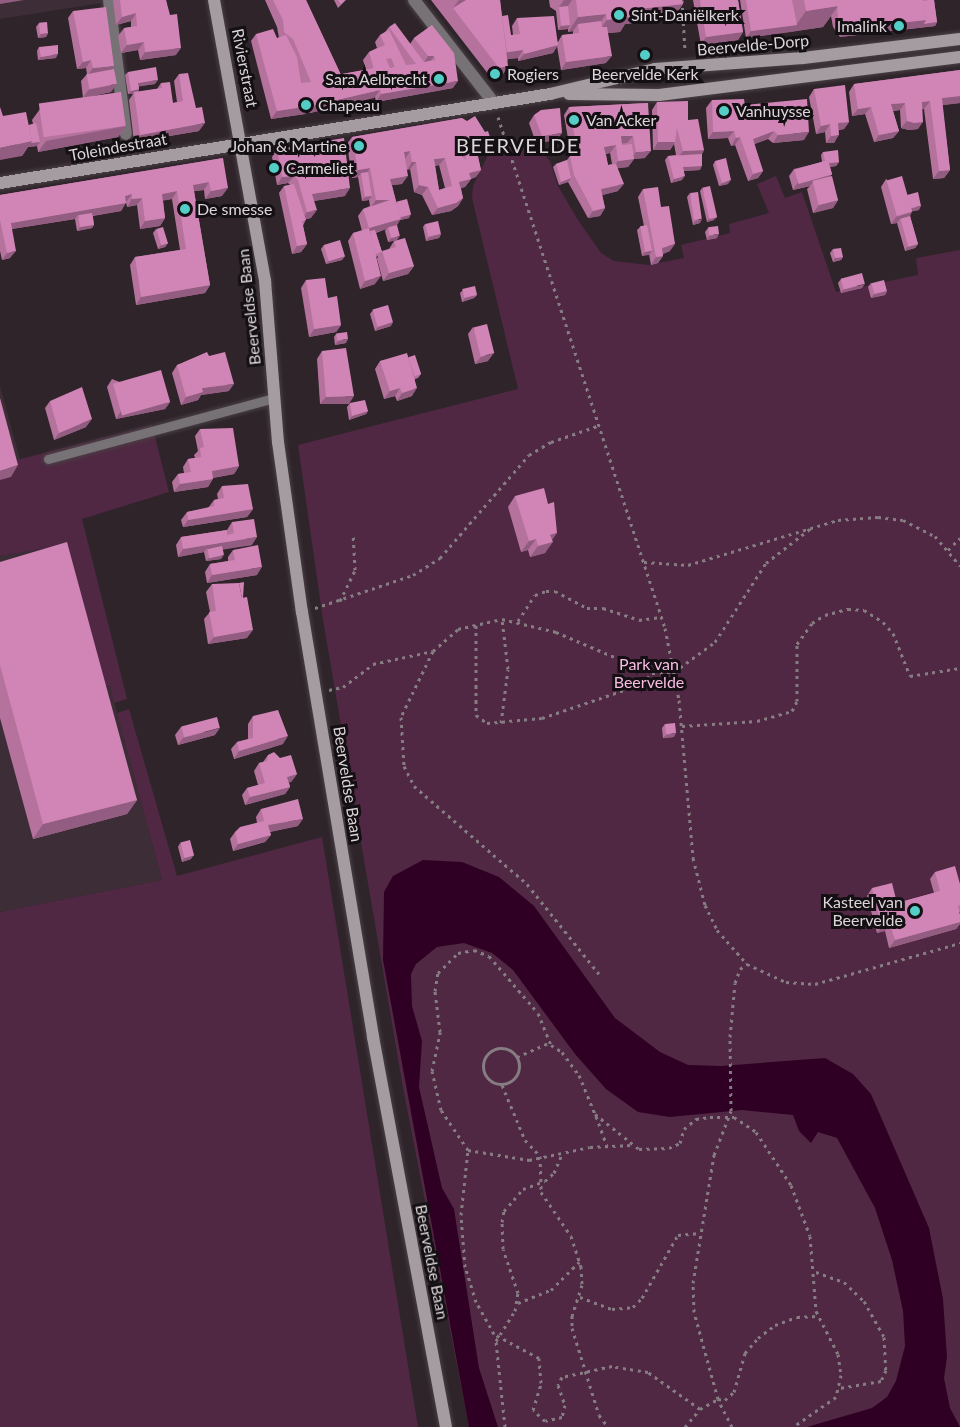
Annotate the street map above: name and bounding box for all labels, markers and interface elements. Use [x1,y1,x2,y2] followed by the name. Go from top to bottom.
[631,5,739,25] place label: Sint-Daniëlkerk
[612,8,626,22] marker: Sint-Daniëlkerk
[837,16,887,36] place label: Imalink
[892,19,906,33] marker: Imalink
[228,27,262,109] street label: Rivierstraat
[696,31,810,59] street label: Beervelde-Dorp
[638,48,652,62] marker: Beervelde Kerk
[507,64,559,84] place label: Rogiers
[591,64,699,84] place label: Beervelde Kerk
[488,67,502,81] marker: Rogiers
[325,69,427,89] place label: Sara Aelbrecht
[432,72,446,86] marker: Sara Aelbrecht
[318,95,380,115] place label: Chapeau
[299,98,313,112] marker: Chapeau
[736,101,811,121] place label: Vanhuysse
[717,104,731,118] marker: Vanhuysse
[586,110,657,130] place label: Van Acker
[567,113,581,127] marker: Van Acker
[68,129,168,165] street label: Toleindestraat
[456,133,580,157] district label: BEERVELDE
[230,136,347,156] place label: Johan & Martine
[352,139,366,153] marker: Johan & Martine
[286,158,354,178] place label: Carmeliet
[267,161,281,175] marker: Carmeliet
[197,199,272,219] place label: De smesse
[178,202,192,216] marker: De smesse
[233,248,265,366] street label: Beerveldse Baan
[614,654,684,692] park label: Park van Beervelde
[329,725,367,843] street label: Beerveldse Baan
[822,892,903,930] place label: Kasteel van Beervelde
[908,904,922,918] marker: Kasteel van Beervelde
[411,1203,453,1321] street label: Beerveldse Baan

